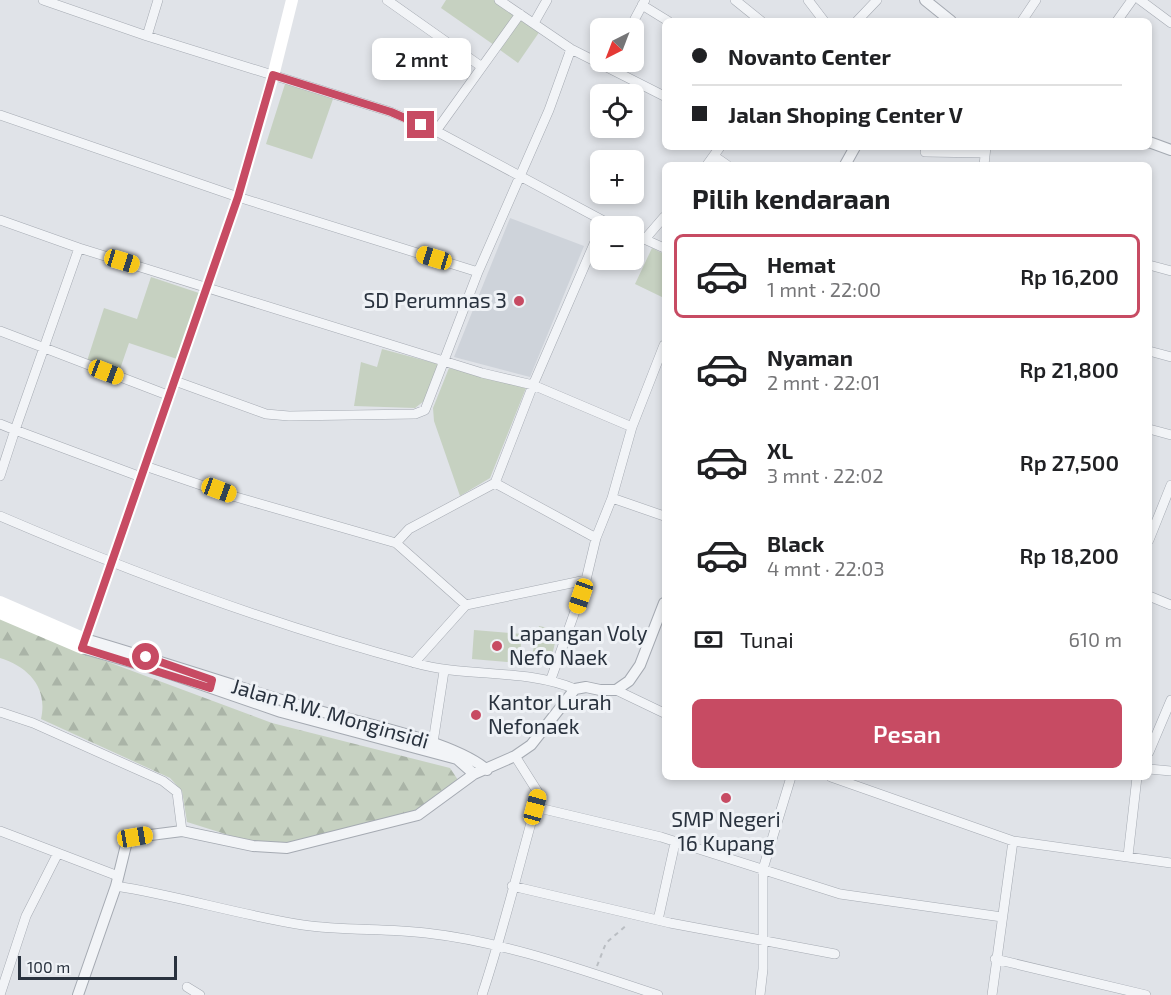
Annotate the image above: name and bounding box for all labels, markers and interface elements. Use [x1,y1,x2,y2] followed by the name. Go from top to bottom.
[590,18,644,72] north arrow
[590,18,644,270] map controls
[372,38,470,80] callout: 2 mnt
[728,43,891,69] text: Novanto Center
[395,47,448,71] text: 2 mnt
[590,84,644,138] button: locate
[728,101,963,127] text: Jalan Shoping Center V
[407,111,434,138] route end
[590,150,644,204] button: +
[692,182,891,214] text: Pilih kendaraan
[590,216,644,270] button: −
[414,244,454,272] car
[102,247,142,275] car
[695,249,749,303] icon: car
[767,251,836,277] text: Hemat
[1020,263,1119,289] text: Rp 16,200
[767,277,881,301] text: 1 mnt · 22:00
[364,287,507,312] place label: SD Perumnas 3
[512,294,526,308] marker: SD Perumnas 3
[695,342,749,396] icon: car
[767,344,853,370] text: Nyaman
[1019,356,1119,382] text: Rp 21,800
[86,357,126,387] car
[767,370,880,394] text: 2 mnt · 22:01
[695,435,749,489] icon: car
[767,437,793,463] text: XL
[1020,449,1119,475] text: Rp 27,500
[767,463,883,487] text: 3 mnt · 22:02
[199,475,239,505] car
[695,528,749,582] icon: car
[767,530,824,556] text: Black
[1019,542,1119,568] text: Rp 18,200
[767,556,885,580] text: 4 mnt · 22:03
[567,576,595,616] car
[509,620,648,669] place label: Lapangan Voly Nefo Naek
[692,623,725,656] icon: cash
[740,626,794,652] text: Tunai
[1069,627,1122,651] text: 610 m
[490,639,504,653] marker: Lapangan Voly Nefo Naek
[132,643,159,670] route start
[229,672,432,753] street label: Jalan R.W. Monginsidi
[488,689,612,738] place label: Kantor Lurah Nefonaek
[692,699,1122,768] button: Pesan
[469,708,483,722] marker: Kantor Lurah Nefonaek
[522,787,548,827] car
[719,791,733,805] marker: SMP Negeri 16 Kupang
[671,806,781,855] place label: SMP Negeri 16 Kupang
[116,825,154,849] car
[18,953,177,980] scale bar
[27,957,70,976] text: 100 m

